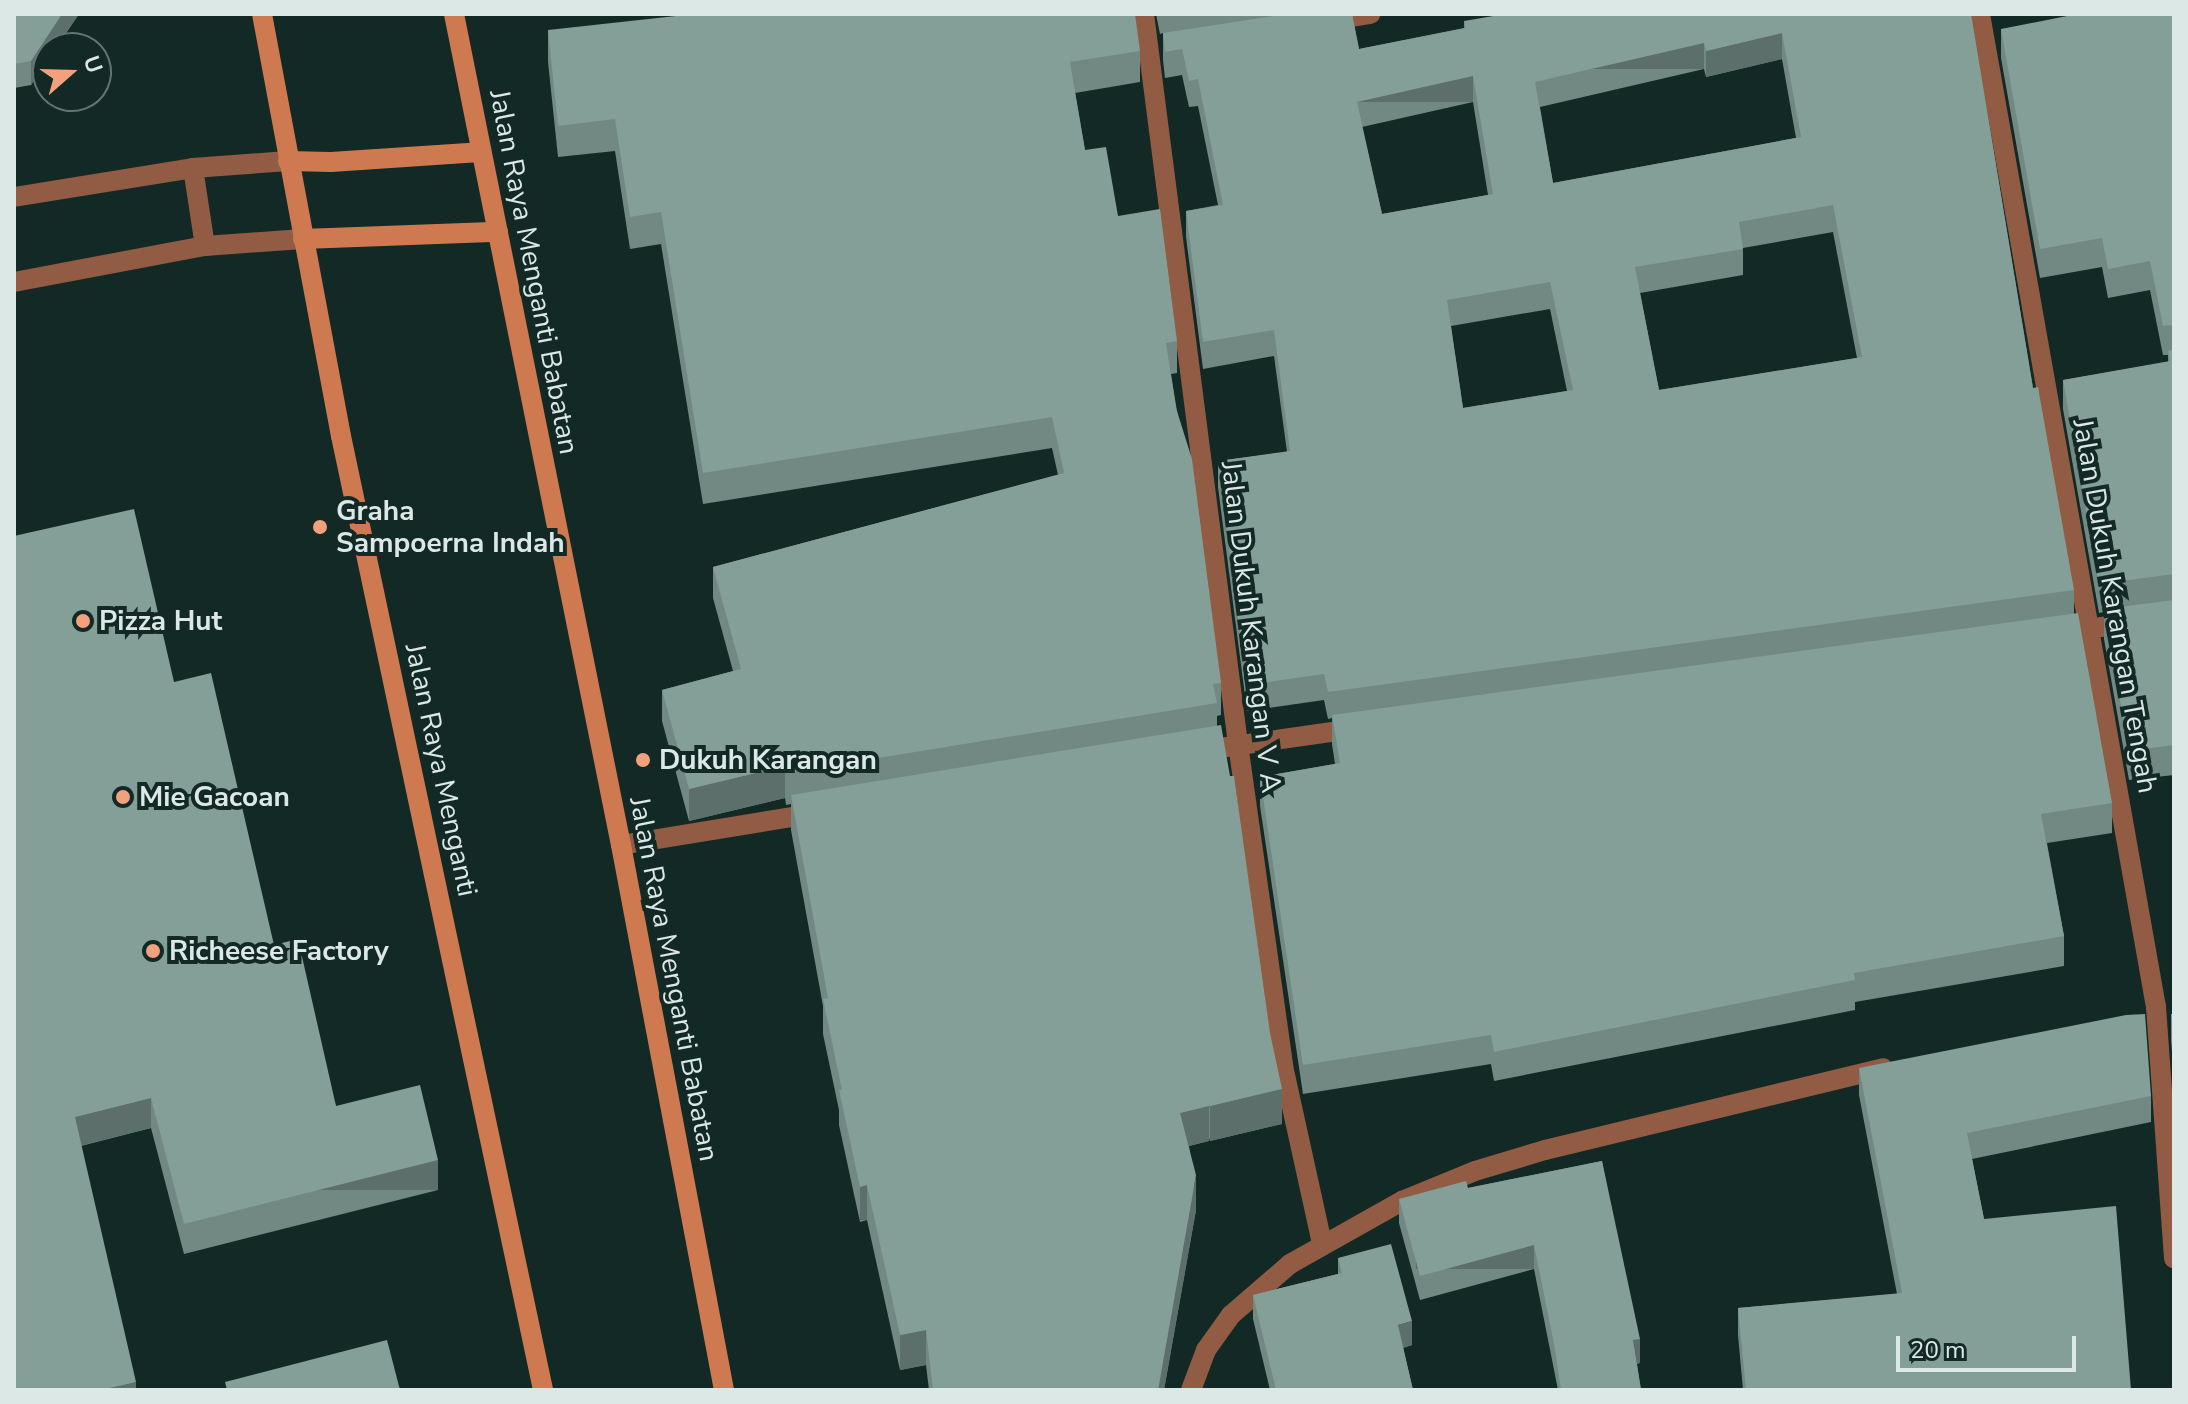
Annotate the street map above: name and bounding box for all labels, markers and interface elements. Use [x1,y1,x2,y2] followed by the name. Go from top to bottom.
[32,32,112,112] north arrow
[76,52,110,77] text: U
[482,87,586,457] street label: Jalan Raya Menganti Babatan
[2066,416,2164,796] street label: Jalan Dukuh Karangan Tengah
[1214,459,1288,795] street label: Jalan Dukuh Karangan V A
[336,494,565,560] place label: Graha Sampoerna Indah
[311,518,329,536] marker: Graha Sampoerna Indah
[99,604,222,638] place label: Pizza Hut
[74,612,92,630] marker: Pizza Hut
[398,640,484,900] street label: Jalan Raya Menganti
[659,743,877,777] place label: Dukuh Karangan
[634,751,652,769] marker: Dukuh Karangan
[139,780,290,814] place label: Mie Gacoan
[114,788,132,806] marker: Mie Gacoan
[622,794,726,1164] street label: Jalan Raya Menganti Babatan
[169,934,389,968] place label: Richeese Factory
[144,942,162,960] marker: Richeese Factory
[1900,1320,2080,1370] scale bar
[1910,1334,1966,1366] text: 20 m

